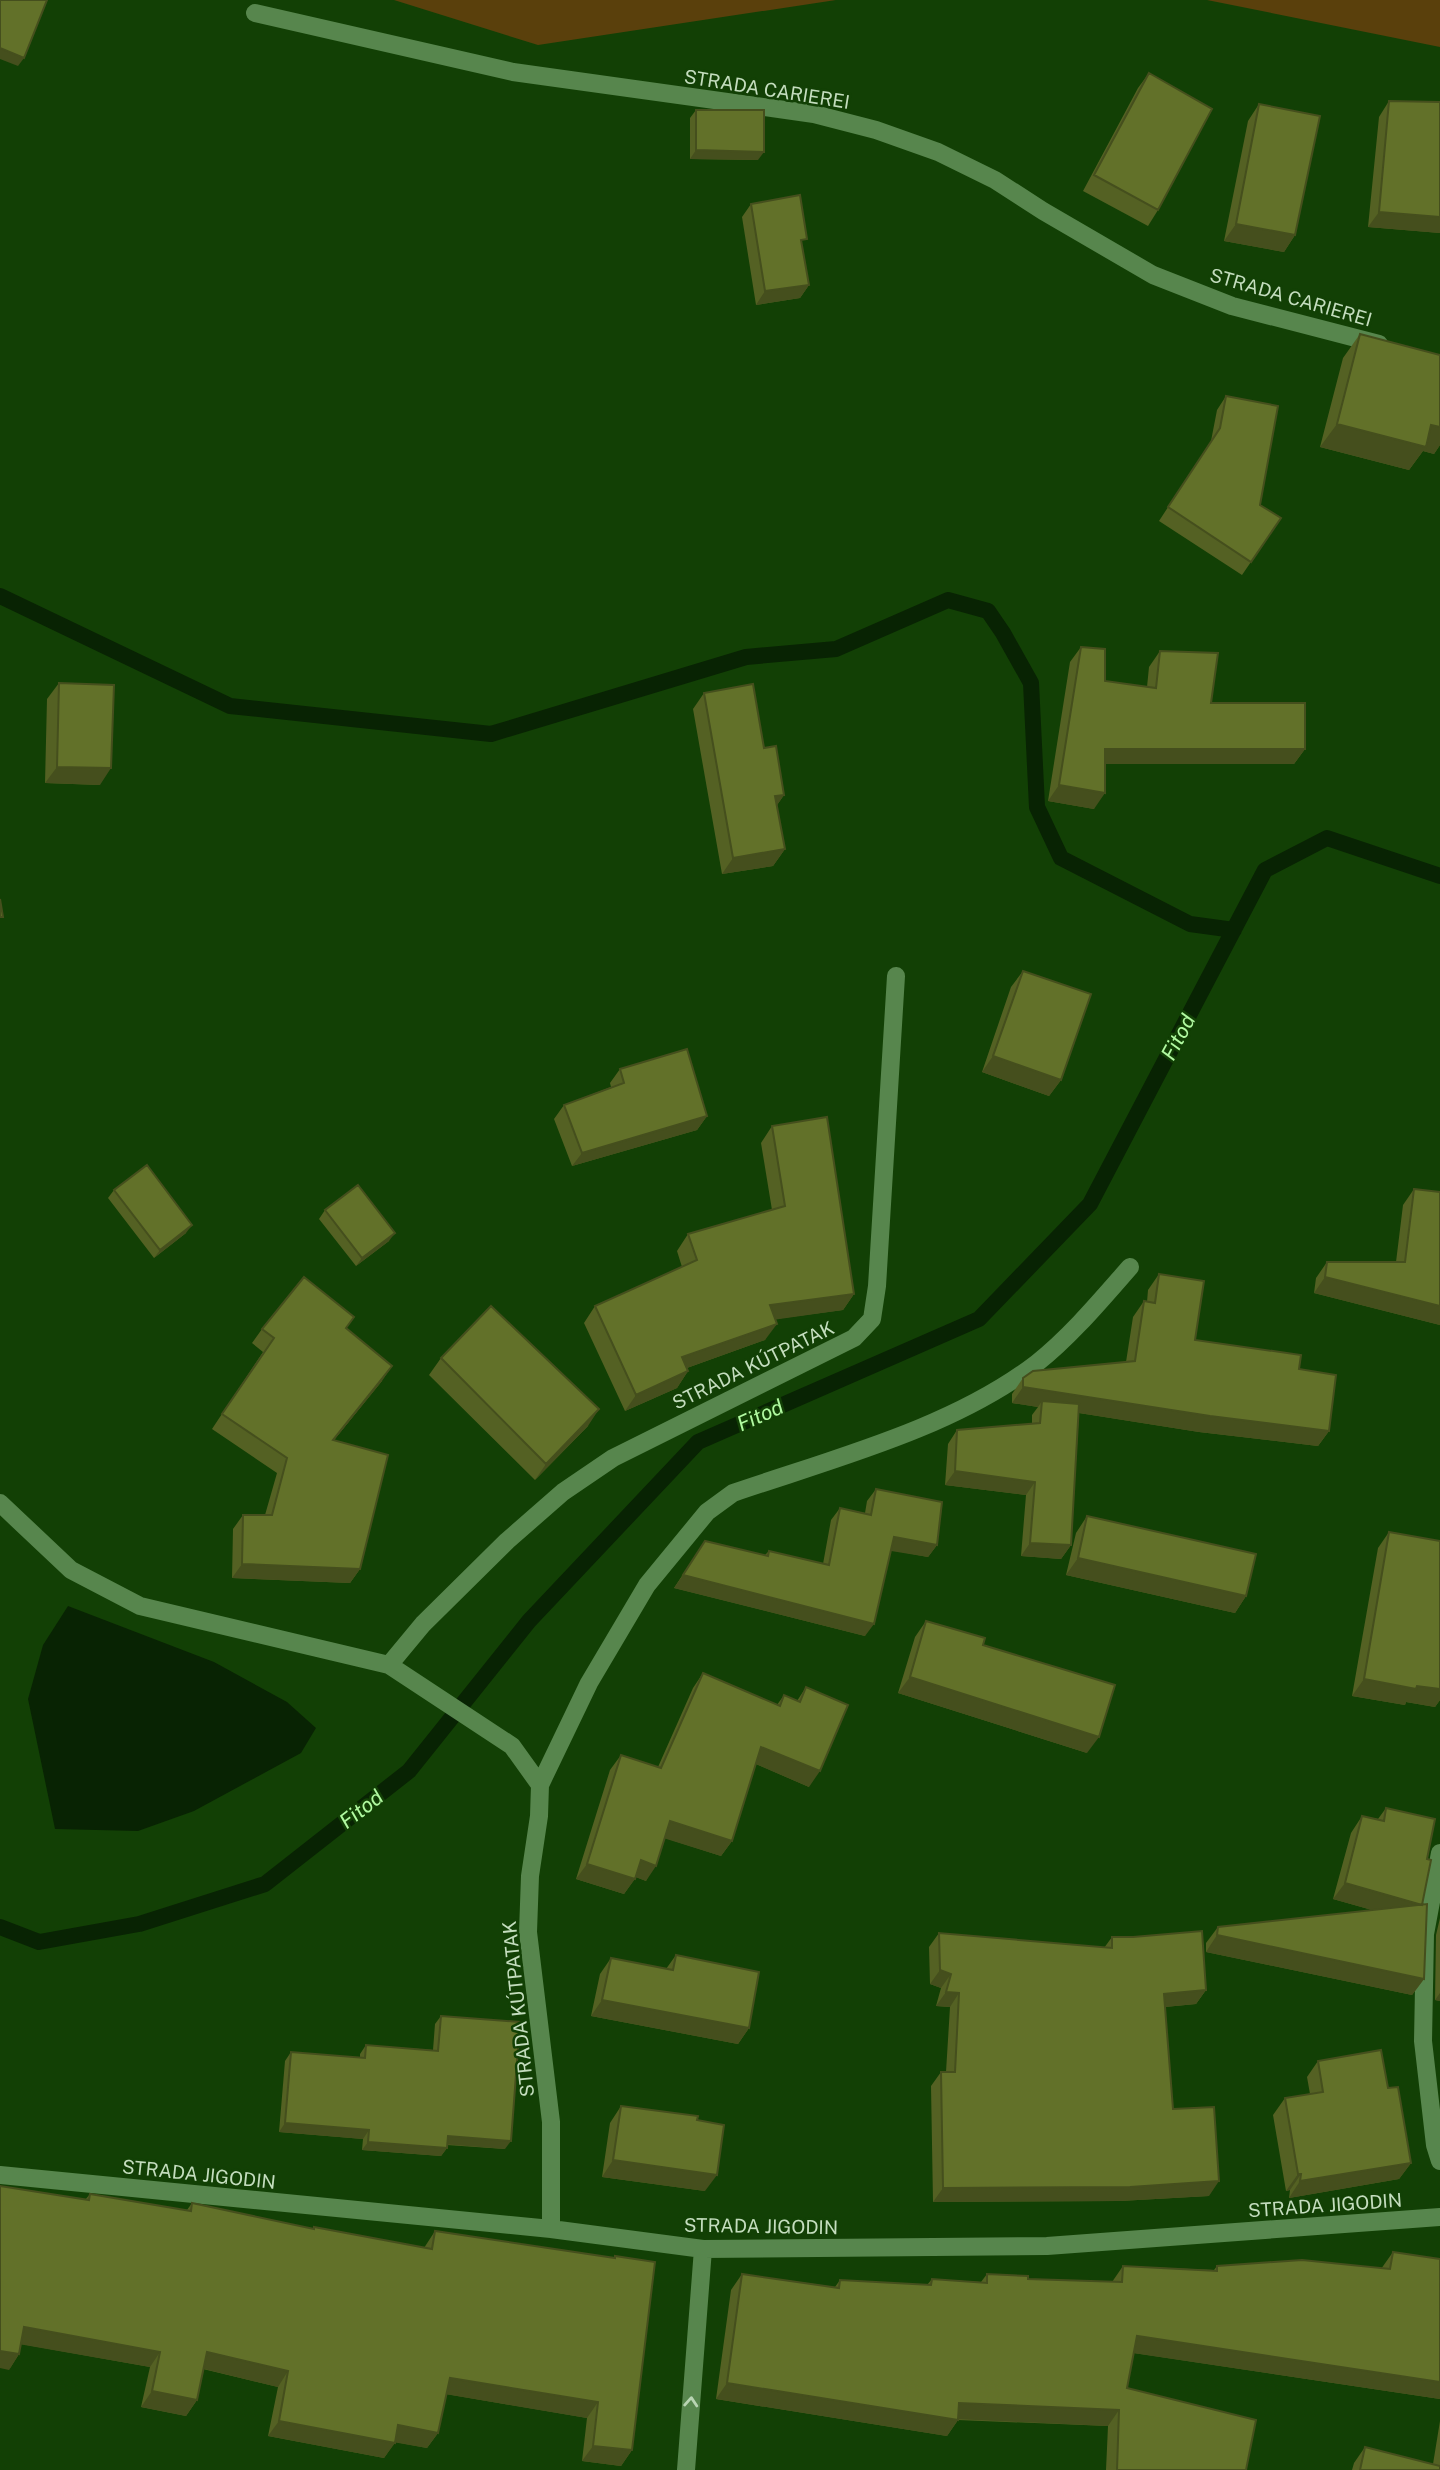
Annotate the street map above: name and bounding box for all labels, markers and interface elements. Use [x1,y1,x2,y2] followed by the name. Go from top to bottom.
[683,65,851,113] street label: STRADA CARIEREI
[1207,263,1375,331] street label: STRADA CARIEREI
[1156,1010,1200,1064] water label: Fitod
[669,1316,837,1414] street label: STRADA KÚTPATAK
[733,1394,787,1436] water label: Fitod
[334,1784,388,1834] water label: Fitod
[498,1920,538,2098] street label: STRADA KÚTPATAK
[121,2155,277,2193] street label: STRADA JIGODIN
[1247,2189,1403,2221] street label: STRADA JIGODIN
[684,2214,838,2238] street label: STRADA JIGODIN
[683,2396,698,2407] one-way arrow

